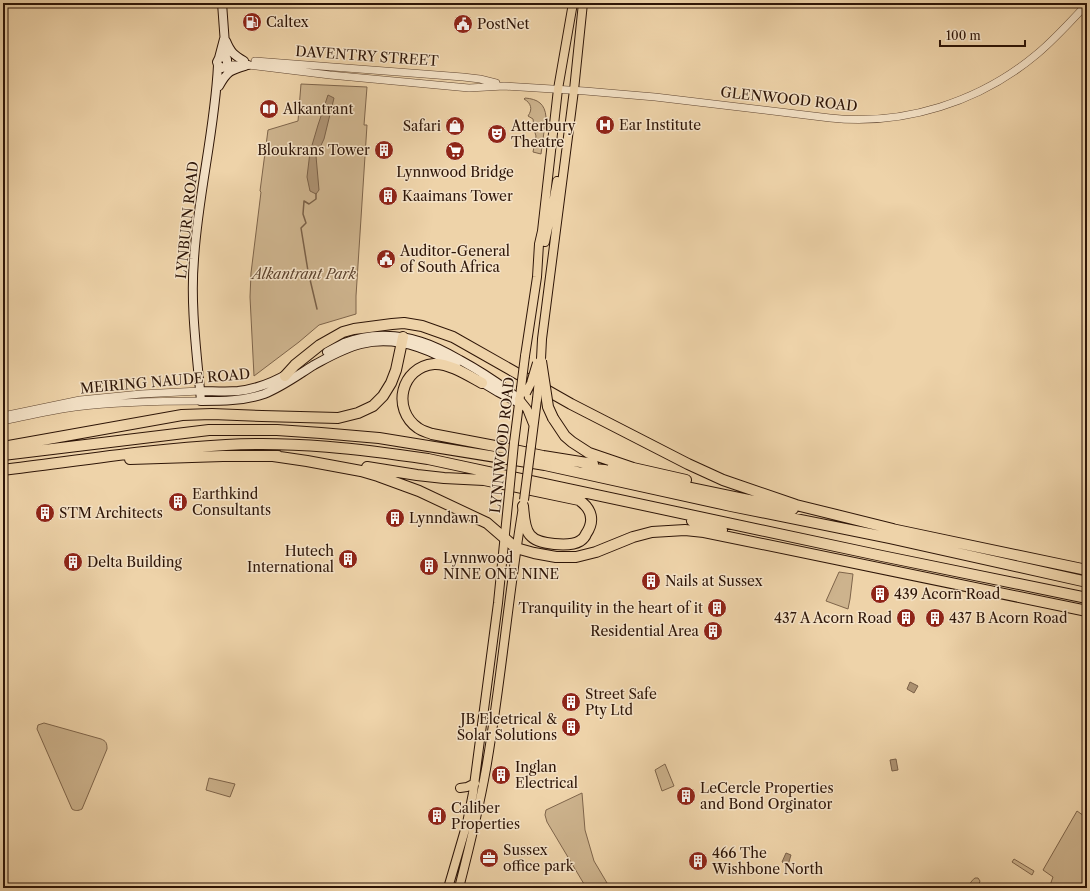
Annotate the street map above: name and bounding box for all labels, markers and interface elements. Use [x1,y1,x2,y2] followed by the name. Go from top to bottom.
[241,11,263,33] fuel station icon: Caltex
[266,13,310,31] place label: Caltex
[452,13,474,35] public building icon: PostNet
[477,15,530,33] place label: PostNet
[940,22,1025,48] scale bar
[946,28,981,43] text: 100 m
[295,42,440,70] street label: DAVENTRY STREET
[720,83,858,115] street label: GLENWOOD ROAD
[258,98,280,120] library icon: Alkantrant
[282,100,353,118] place label: Alkantrant
[594,114,616,136] hospital icon: Ear Institute
[444,115,466,137] shop icon: Safari
[619,116,701,134] place label: Ear Institute
[403,117,441,135] place label: Safari
[510,117,576,151] place label: Atterbury Theatre
[486,123,508,145] theatre icon: Atterbury Theatre
[373,139,395,161] building icon: Bloukrans Tower
[444,140,466,162] supermarket icon: Lynnwood Bridge
[257,141,370,159] place label: Bloukrans Tower
[172,160,202,280] street label: LYNBURN ROAD
[396,163,514,181] place label: Lynnwood Bridge
[377,185,399,207] building icon: Kaaimans Tower
[402,187,513,205] place label: Kaaimans Tower
[399,242,510,276] place label: Auditor-General of South Africa
[375,248,397,270] public building icon: Auditor-General of South Africa
[250,265,357,283] park label: Alkantrant Park
[79,365,251,397] street label: MEIRING NAUDE ROAD
[486,376,518,514] street label: LYNNWOOD ROAD
[192,485,271,519] place label: Earthkind Consultants
[167,491,189,513] building icon: Earthkind Consultants
[34,502,56,524] building icon: STM Architects
[59,504,163,522] place label: STM Architects
[384,507,406,529] building icon: Lynndawn
[409,509,479,527] place label: Lynndawn
[247,542,334,576] place label: Hutech International
[337,548,359,570] building icon: Hutech International
[443,549,559,583] place label: Lynnwood NINE ONE NINE
[62,551,84,573] building icon: Delta Building
[87,553,183,571] place label: Delta Building
[418,555,440,577] building icon: Lynnwood NINE ONE NINE
[640,570,662,592] building icon: Nails at Sussex
[665,572,763,590] place label: Nails at Sussex
[869,583,891,605] building icon: 439 Acorn Road
[894,585,1001,603] place label: 439 Acorn Road
[706,597,728,619] building icon: Tranquility in the heart of it
[519,599,703,617] place label: Tranquility in the heart of it
[895,607,917,629] building icon: 437 A Acorn Road
[924,607,946,629] building icon: 437 B Acorn Road
[774,609,892,627] place label: 437 A Acorn Road
[949,609,1068,627] place label: 437 B Acorn Road
[702,620,724,642] building icon: Residential Area
[590,622,700,640] place label: Residential Area
[585,685,657,719] place label: Street Safe Pty Ltd
[560,691,582,713] building icon: Street Safe Pty Ltd
[457,710,558,744] place label: JB Elcetrical & Solar Solutions
[560,716,582,738] building icon: JB Elcetrical & Solar Solutions
[515,758,578,792] place label: Inglan Electrical
[490,764,512,786] building icon: Inglan Electrical
[700,779,834,813] place label: LeCercle Properties and Bond Orginator
[675,785,697,807] building icon: LeCercle Properties and Bond Orginator
[451,799,520,833] place label: Caliber Properties
[426,805,448,827] building icon: Caliber Properties
[503,841,575,875] place label: Sussex office park
[711,844,823,878] place label: 466 The Wishbone North
[478,847,500,869] office icon: Sussex office park
[687,850,709,872] building icon: 466 The Wishbone North

